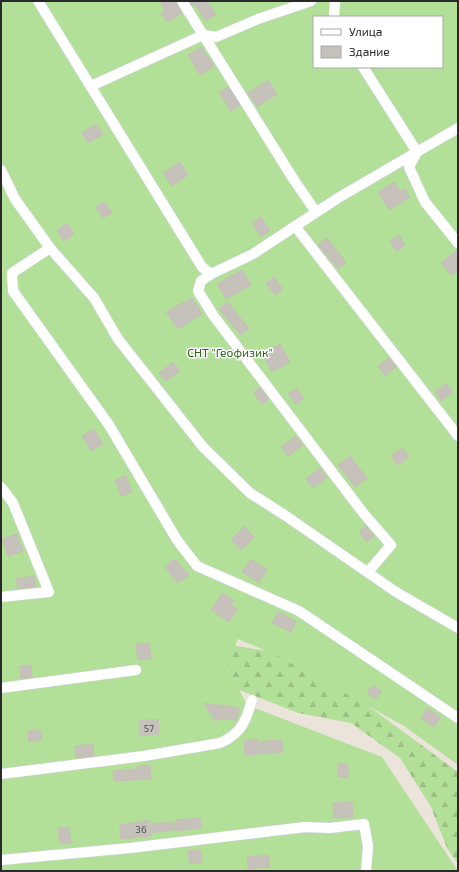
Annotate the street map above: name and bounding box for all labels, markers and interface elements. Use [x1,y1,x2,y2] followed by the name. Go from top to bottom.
[313,16,443,68] legend
[349,24,382,38] text: Улица
[349,44,390,58] text: Здание
[187,345,273,359] park label: СНТ "Геофизик"
[144,722,154,734] house number: 57
[135,823,147,835] house number: 36

